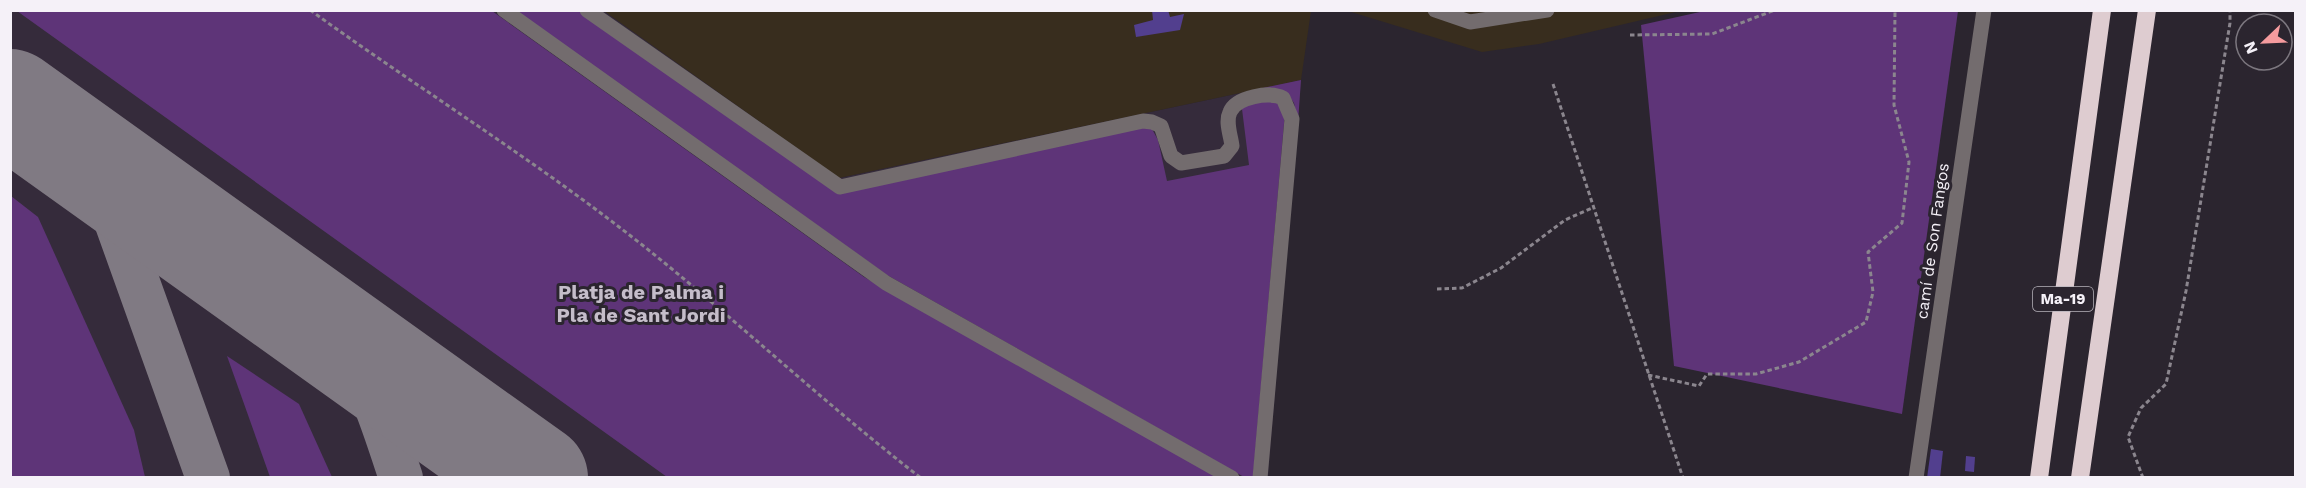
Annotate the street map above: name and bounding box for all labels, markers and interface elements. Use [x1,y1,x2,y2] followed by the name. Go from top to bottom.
[2234,12,2294,72] north arrow
[2240,38,2262,57] text: N
[1912,162,1953,320] street label: camí de Son Fangos
[556,280,726,327] district label: Platja de Palma i Pla de Sant Jordi
[2033,287,2093,311] road number: Ma-19

